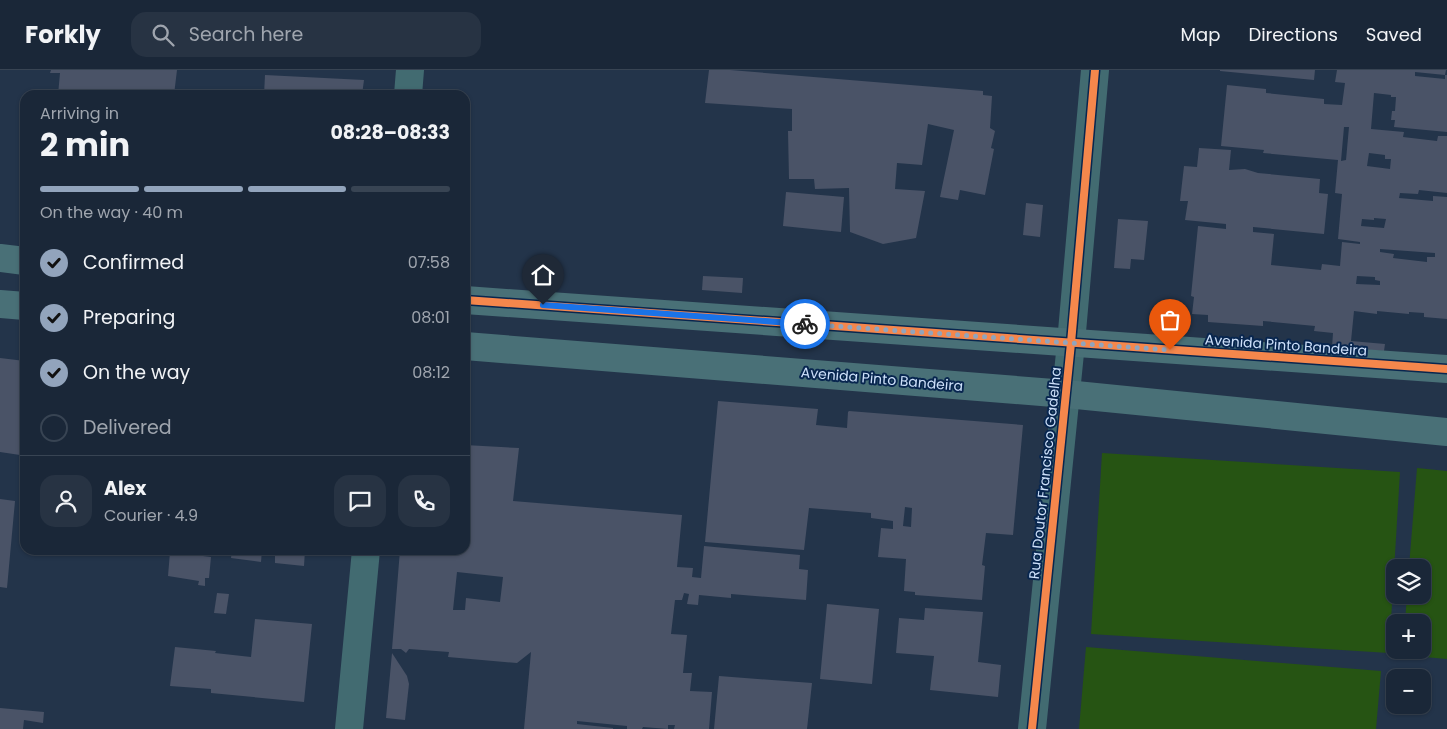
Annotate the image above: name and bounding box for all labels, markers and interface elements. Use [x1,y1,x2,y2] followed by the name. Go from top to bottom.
[131,12,481,57] search box
[25,18,101,51] text: Forkly
[149,21,177,49] icon: search
[189,21,303,48] text: Search here
[1181,22,1220,47] text: Map
[1248,22,1338,47] text: Directions
[1366,22,1422,47] text: Saved
[40,102,119,125] text: Arriving in
[330,119,450,146] text: 08:28–08:33
[40,122,130,167] text: 2 min
[40,201,183,224] text: On the way · 40 m
[40,249,68,277] icon: check
[83,249,184,276] text: Confirmed
[408,251,450,274] text: 07:58
[522,254,564,305] pin
[529,261,557,289] icon: home
[780,299,830,349] courier
[1149,299,1191,350] pin
[40,304,68,332] icon: check
[83,304,175,331] text: Preparing
[411,306,450,329] text: 08:01
[1156,306,1184,334] icon: bag
[791,310,819,338] icon: bike
[1204,329,1368,361] street label: Avenida Pinto Bandeira
[40,359,68,387] icon: check
[83,359,190,386] text: On the way
[412,361,450,384] text: 08:12
[800,362,964,396] street label: Avenida Pinto Bandeira
[1024,366,1066,580] street label: Rua Doutor Francisco Gadelha
[83,414,172,441] text: Delivered
[40,475,92,527] button: person
[104,475,146,502] text: Alex
[334,475,386,527] button: chat
[398,475,450,527] button: phone
[104,504,198,527] text: Courier · 4.9
[1386,559,1431,714] map controls
[1386,559,1431,604] button: layers
[1386,614,1431,659] button: +
[1386,669,1431,714] button: −

